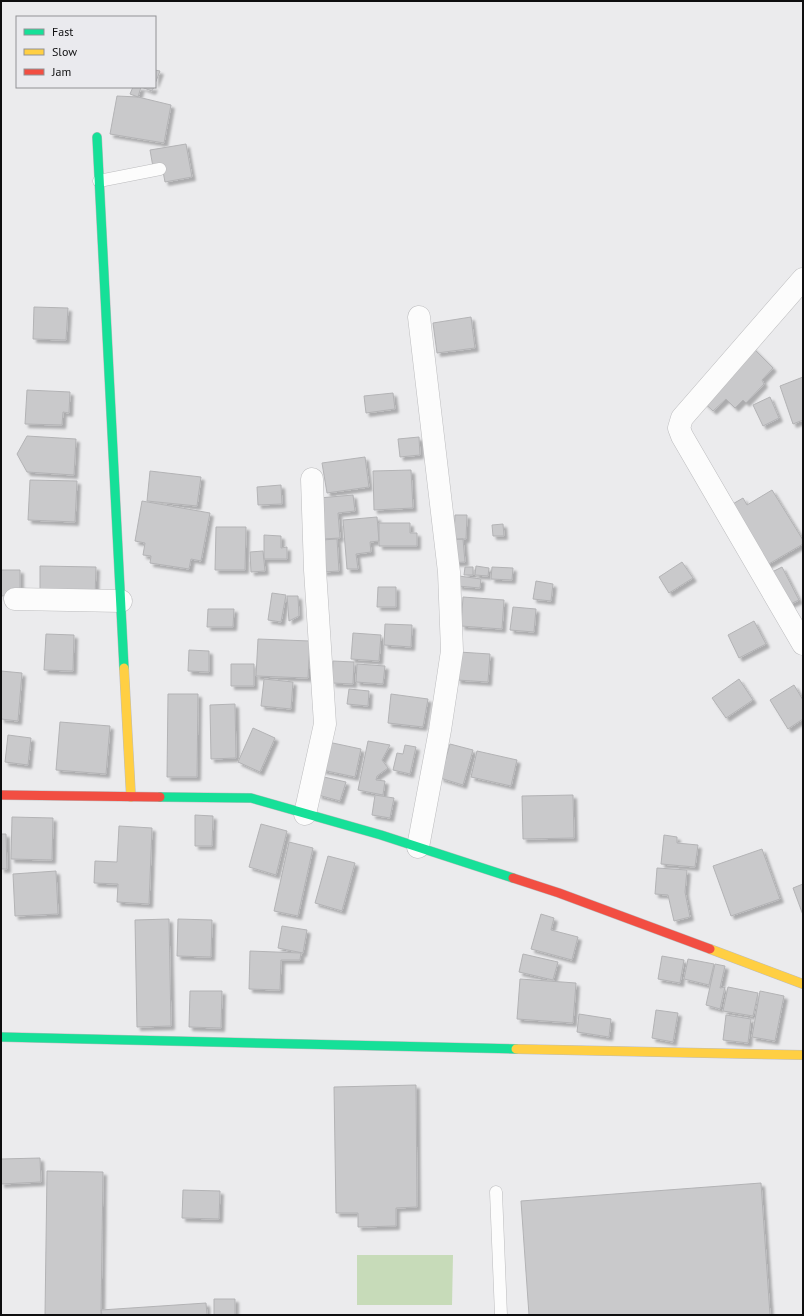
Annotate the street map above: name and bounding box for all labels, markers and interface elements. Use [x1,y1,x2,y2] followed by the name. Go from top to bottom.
[16,16,156,88] legend
[52,24,73,39] text: Fast
[52,44,77,59] text: Slow
[51,64,71,79] text: Jam

